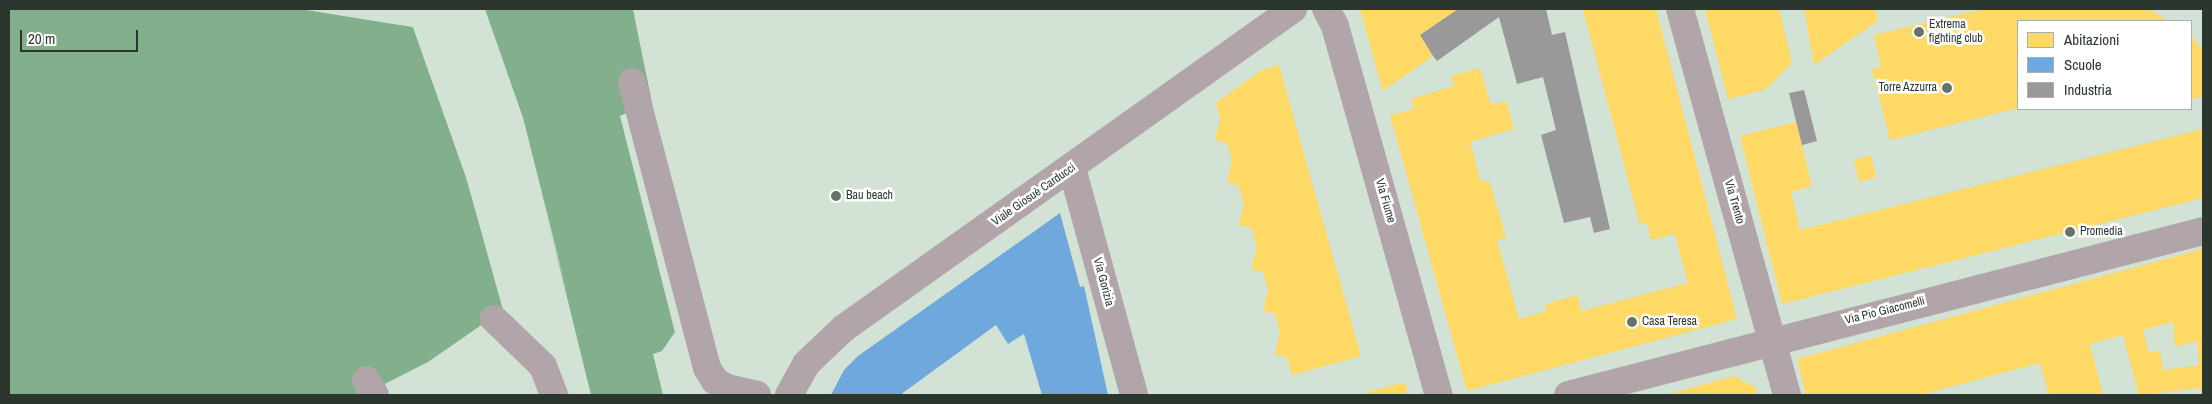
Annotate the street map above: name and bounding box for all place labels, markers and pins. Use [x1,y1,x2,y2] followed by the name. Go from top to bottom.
[1929,18,1983,46] place label: Extrema fighting club
[1913,26,1925,38] marker: Extrema fighting club
[1878,81,1937,95] place label: Torre Azzurra
[1941,82,1953,94] marker: Torre Azzurra
[846,189,893,203] place label: Bau beach
[830,190,842,202] marker: Bau beach
[2080,225,2123,239] place label: Promedia
[2064,226,2076,238] marker: Promedia
[1642,315,1697,329] place label: Casa Teresa
[1626,316,1638,328] marker: Casa Teresa

